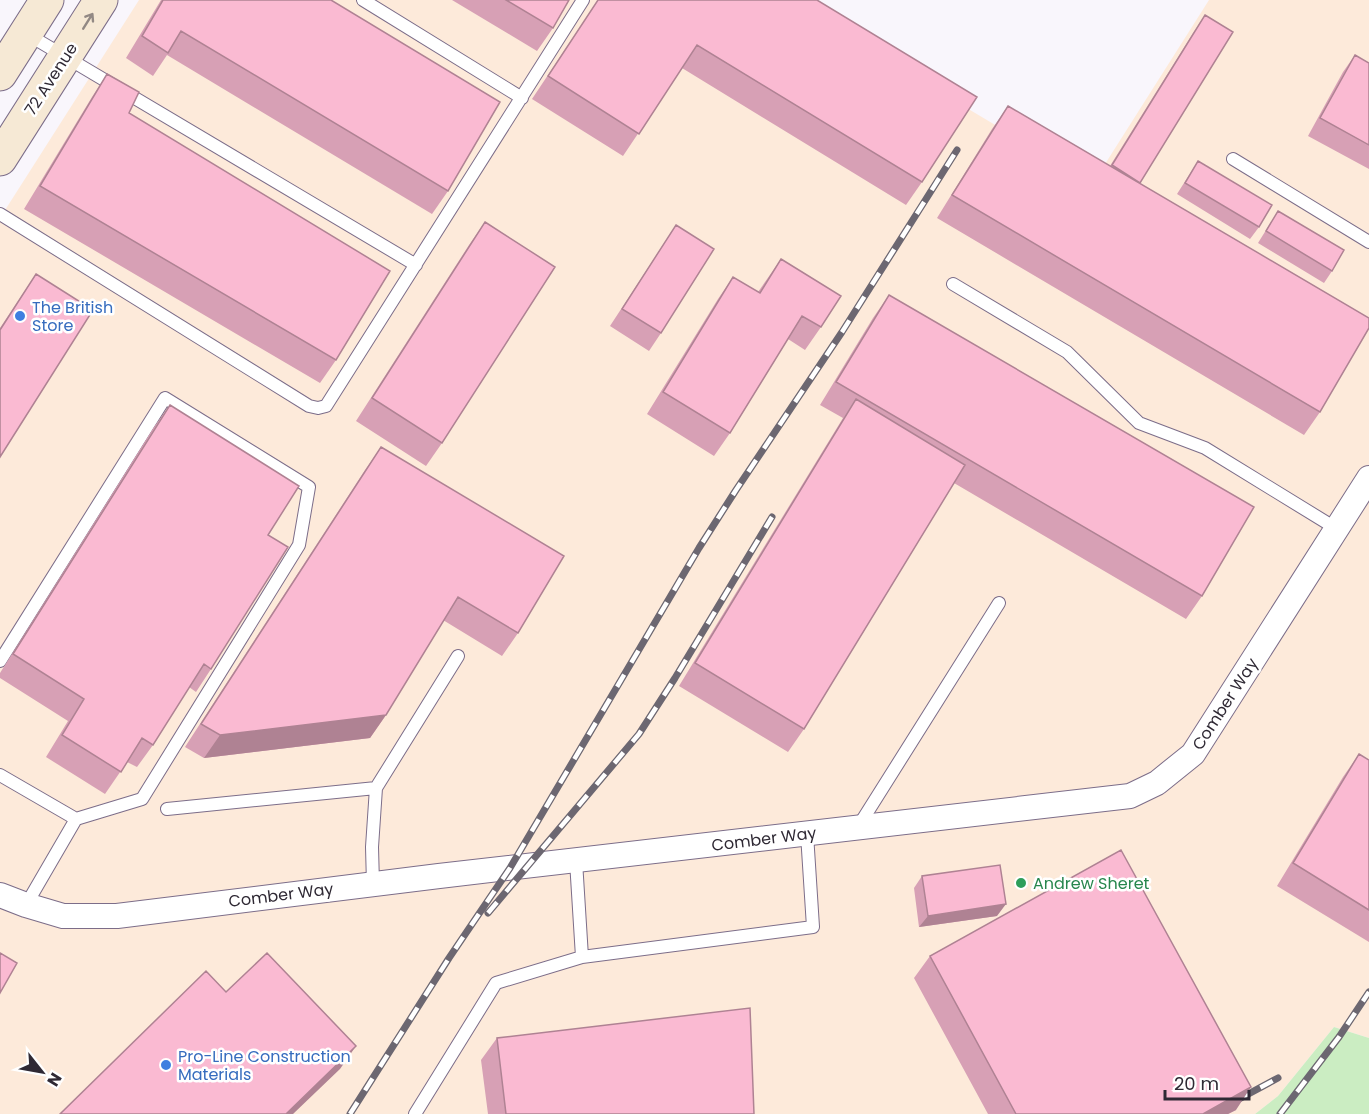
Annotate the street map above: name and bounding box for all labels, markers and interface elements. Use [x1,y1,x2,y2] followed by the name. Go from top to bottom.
[82,13,94,30] one-way arrow
[19,38,83,120] street label: 72 Avenue
[32,296,113,337] place label: The British Store
[13,309,27,323] marker: The British Store
[1187,653,1263,755] street label: Comber Way
[710,821,818,857] street label: Comber Way
[1033,872,1150,895] place label: Andrew Sheret
[1014,876,1028,890] marker: Andrew Sheret
[227,877,335,913] street label: Comber Way
[12,1042,72,1102] north arrow
[178,1045,351,1086] place label: Pro-Line Construction Materials
[159,1058,173,1072] marker: Pro-Line Construction Materials
[1165,1063,1249,1101] scale bar
[41,1068,67,1091] text: N
[1174,1071,1219,1096] text: 20 m

